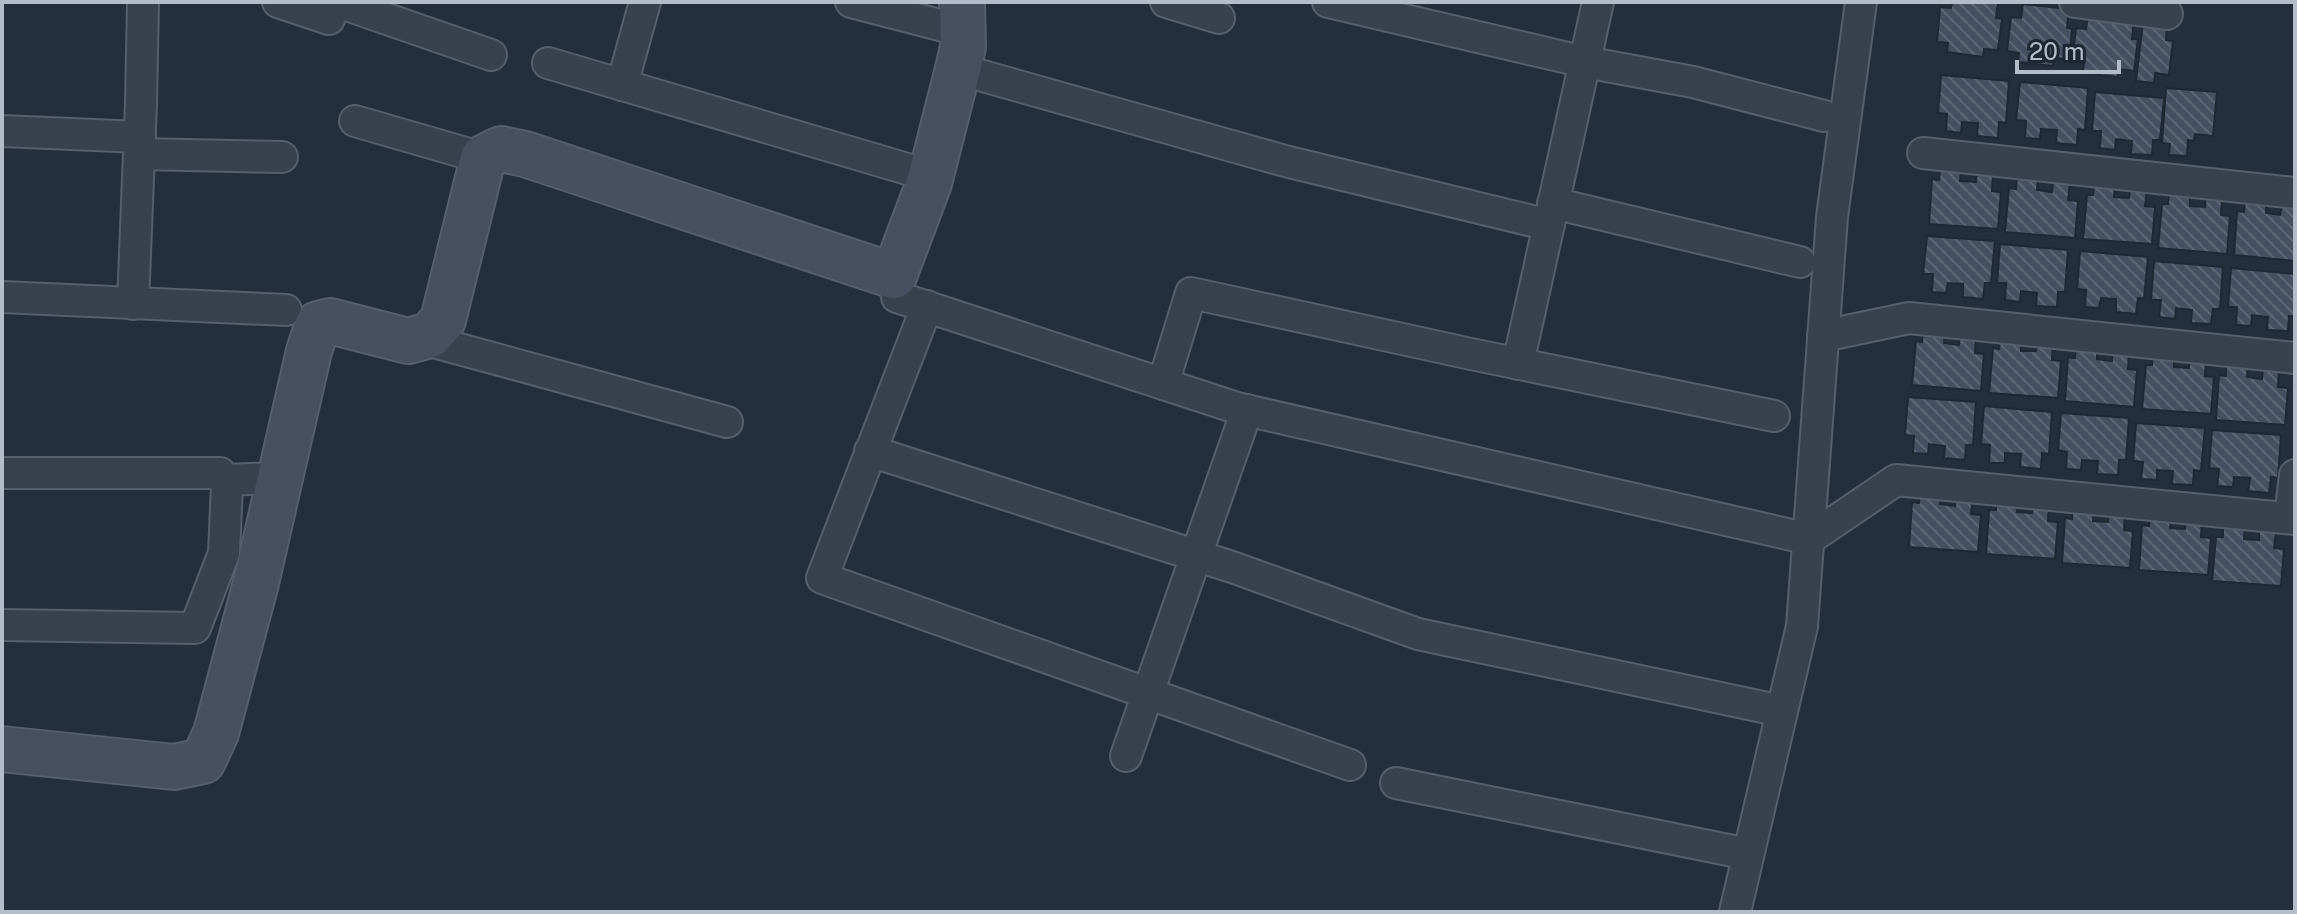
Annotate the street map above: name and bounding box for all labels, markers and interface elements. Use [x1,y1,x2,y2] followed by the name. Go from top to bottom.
[2017,24,2119,74] scale bar
[2029,37,2085,65] text: 20 m

